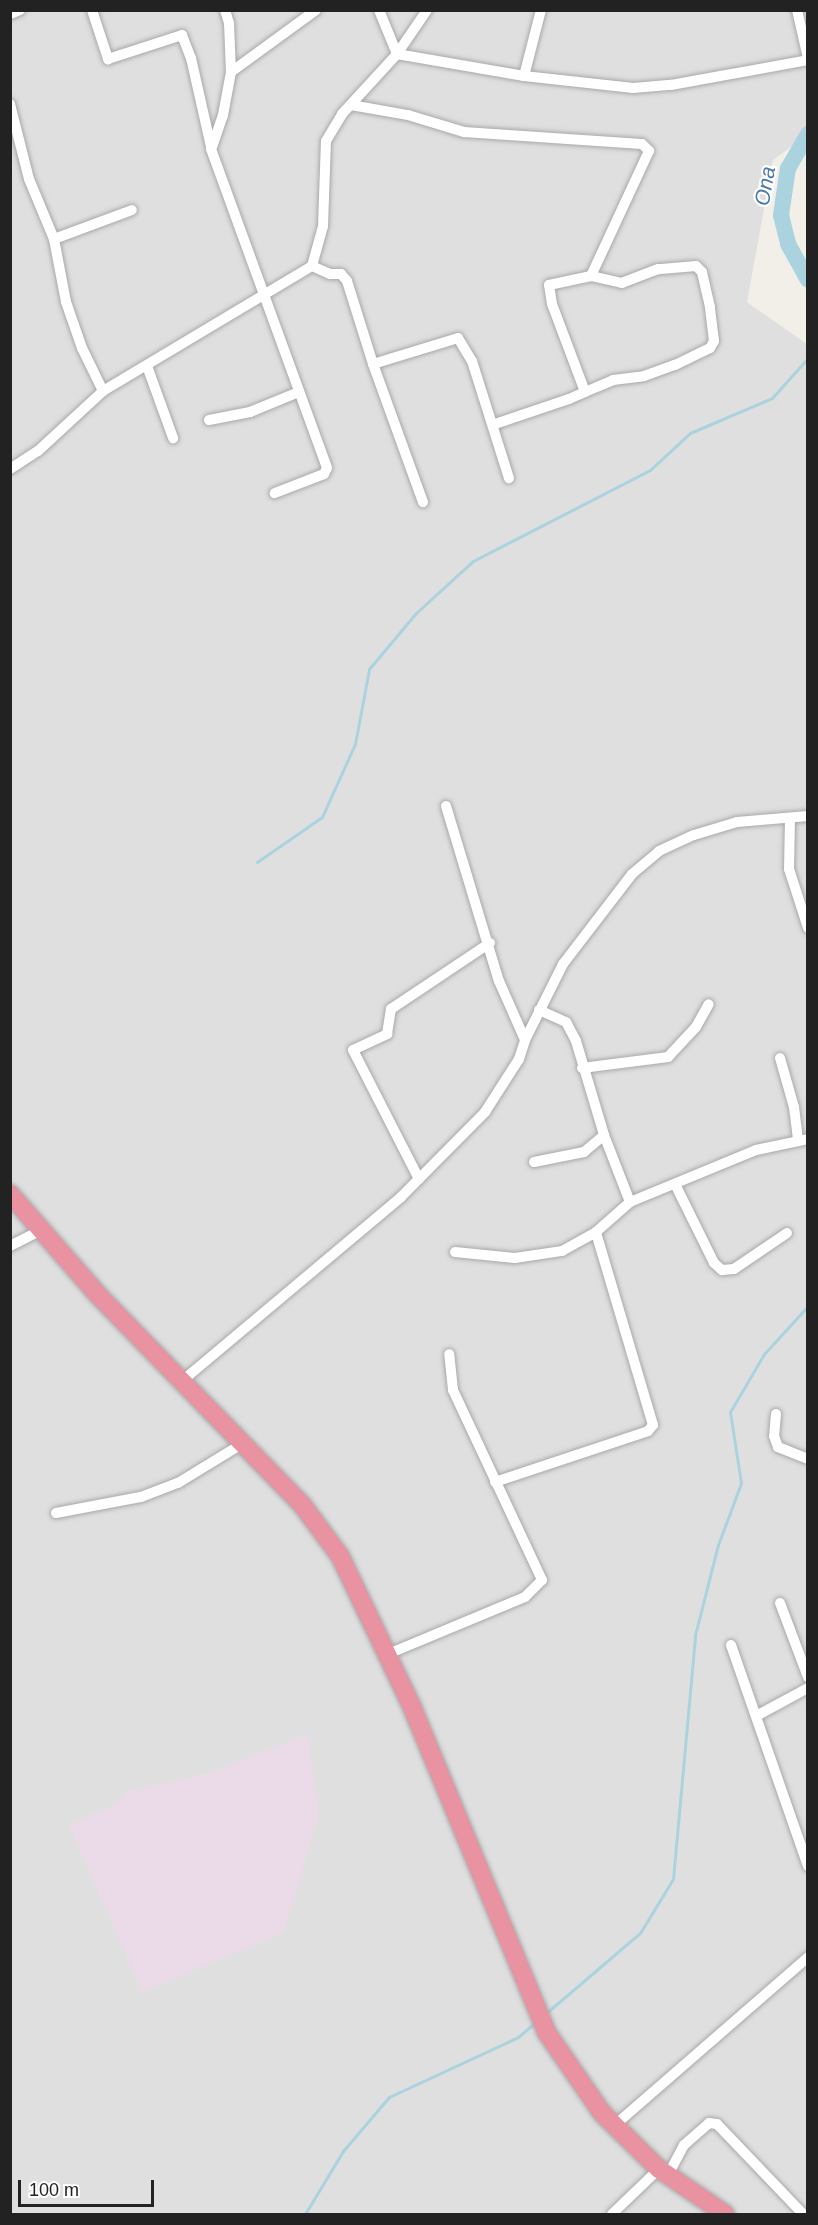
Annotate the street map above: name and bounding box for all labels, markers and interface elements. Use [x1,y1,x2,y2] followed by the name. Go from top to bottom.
[749,164,781,208] water label: Ona
[21,2168,158,2206] scale bar
[29,2180,79,2200] text: 100 m

